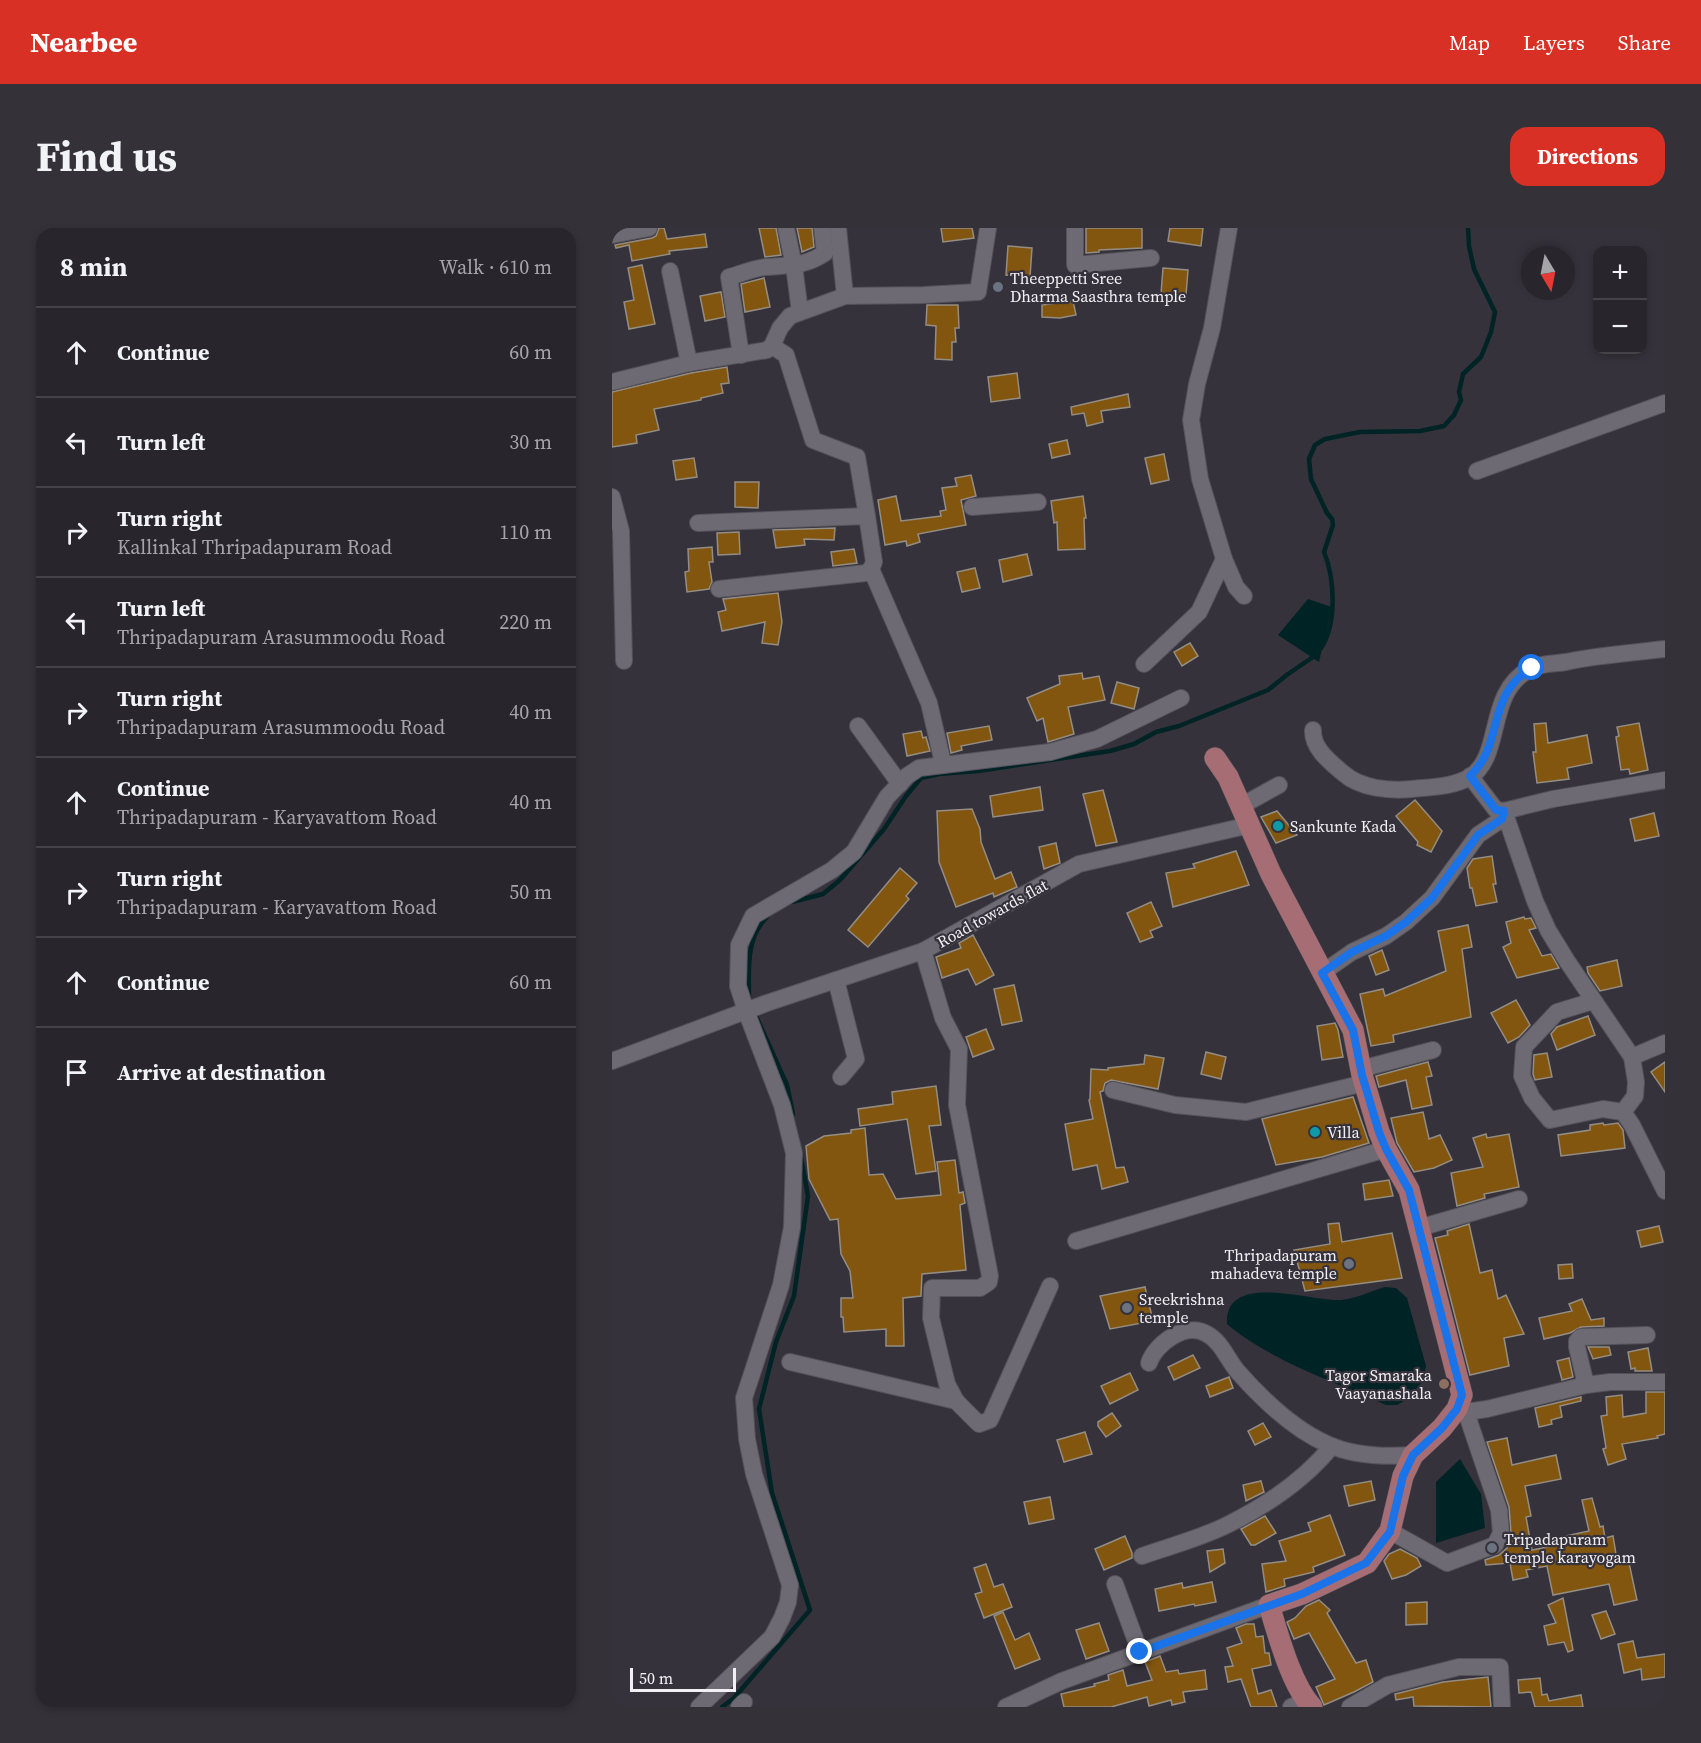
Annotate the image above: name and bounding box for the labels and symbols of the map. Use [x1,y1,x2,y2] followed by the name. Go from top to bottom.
[1521,246,1575,300] north arrow
[1010,267,1186,307] place label: Theeppetti Sree Dharma Saasthra temple
[991,280,1005,294] marker: Theeppetti Sree Dharma Saasthra temple
[1518,654,1544,680] route start
[1290,815,1397,837] place label: Sankunte Kada
[1271,819,1285,833] marker: Sankunte Kada
[933,873,1052,953] street label: Road towards flat
[1327,1121,1360,1143] place label: Villa
[1308,1125,1322,1139] marker: Villa
[1210,1244,1337,1284] place label: Thripadapuram mahadeva temple
[1342,1257,1356,1271] marker: Thripadapuram mahadeva temple
[1139,1288,1225,1328] place label: Sreekrishna temple
[1120,1301,1134,1315] marker: Sreekrishna temple
[1325,1364,1433,1404] place label: Tagor Smaraka Vaayanashala
[1437,1377,1451,1391] marker: Tagor Smaraka Vaayanashala
[1504,1528,1636,1568] place label: Tripadapuram temple karayogam
[1485,1541,1499,1555] marker: Tripadapuram temple karayogam
[1126,1638,1152,1664] route end
[630,1665,736,1692] scale bar

